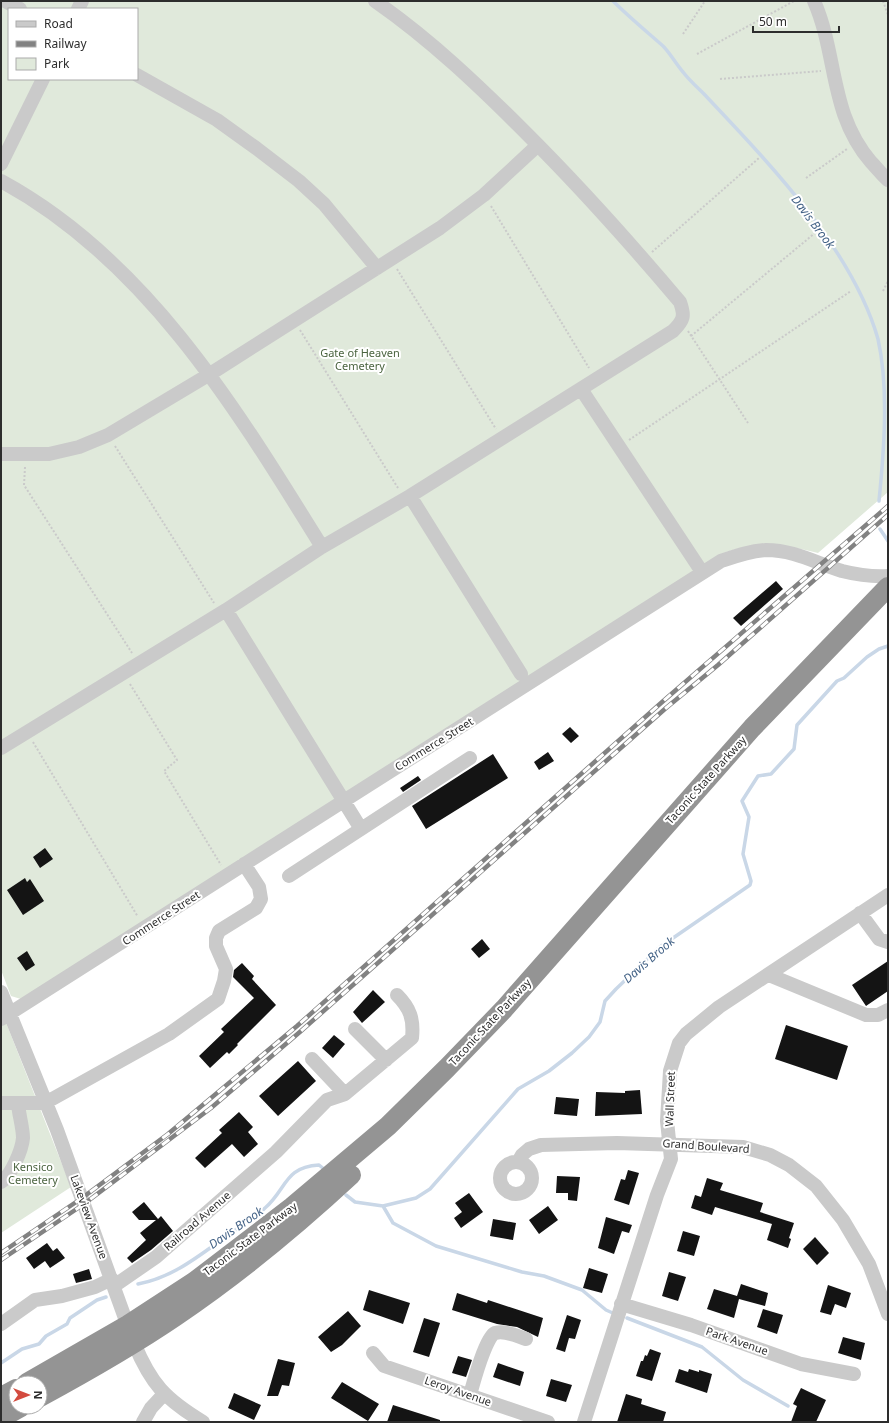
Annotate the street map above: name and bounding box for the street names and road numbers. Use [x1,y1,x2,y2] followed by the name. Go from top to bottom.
[392,713,476,774] street label: Commerce Street
[662,732,750,827] street label: Taconic State Parkway
[119,887,202,948] street label: Commerce Street
[445,975,534,1068] street label: Taconic State Parkway
[661,1071,678,1127] street label: Wall Street
[662,1135,750,1156] street label: Grand Boulevard
[67,1173,112,1261] street label: Lakeview Avenue
[160,1187,233,1254] street label: Railroad Avenue
[200,1198,300,1279] street label: Taconic State Parkway
[704,1323,770,1358] street label: Park Avenue
[423,1372,494,1409] street label: Leroy Avenue

